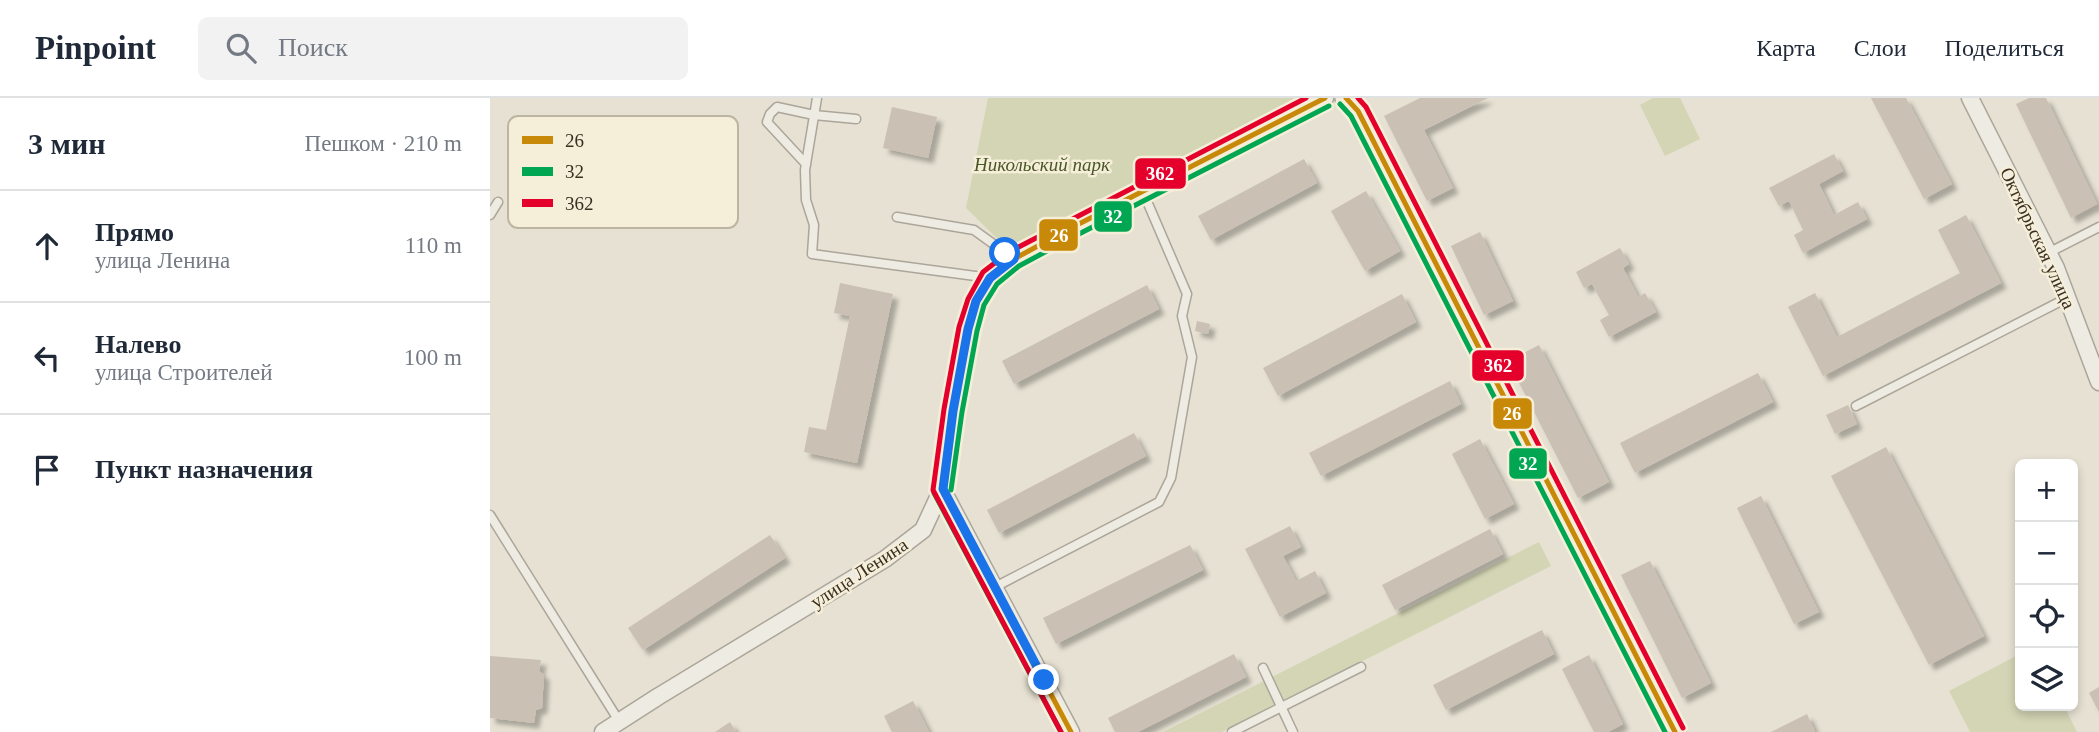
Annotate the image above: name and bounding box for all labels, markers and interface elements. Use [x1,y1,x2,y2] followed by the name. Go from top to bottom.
[198,17,688,80] search box
[222,29,260,67] icon: search
[35,30,156,66] text: Pinpoint
[278,33,348,62] text: Поиск
[1756,35,1816,61] text: Карта
[1854,35,1907,61] text: Слои
[1945,35,2064,61] text: Поделиться
[508,116,738,228] legend
[28,127,106,160] text: 3 мин
[565,130,584,151] text: 26
[305,131,462,156] text: Пешком · 210 m
[973,154,1111,175] park label: Никольский парк
[1134,157,1187,190] line badge: 362
[565,161,584,182] text: 32
[1146,163,1174,184] text: 362
[1996,164,2080,313] street label: Октябрьская улица
[565,193,594,214] text: 362
[1093,200,1133,233] line badge: 32
[1104,206,1123,227] text: 32
[95,218,174,247] text: Прямо
[1038,218,1079,252] line badge: 26
[1050,225,1069,246] text: 26
[28,227,66,265] icon: ahead
[405,233,462,258] text: 110 m
[989,237,1020,268] route start
[95,248,230,273] text: улица Ленина
[95,330,181,359] text: Налево
[28,339,66,377] icon: left
[404,345,462,370] text: 100 m
[1471,349,1525,382] line badge: 362
[1484,355,1512,376] text: 362
[95,360,272,385] text: улица Строителей
[1492,397,1533,430] line badge: 26
[1503,403,1522,424] text: 26
[1508,447,1548,480] line badge: 32
[28,451,66,489] icon: arrive
[1519,453,1538,474] text: 32
[95,455,313,484] text: Пункт назначения
[2015,459,2078,711] map controls
[2015,459,2078,522] button: +
[2015,522,2078,585] button: −
[806,533,912,612] street label: улица Ленина
[2015,585,2078,648] button: locate
[2015,648,2078,711] button: layers
[1028,664,1059,695] route end

